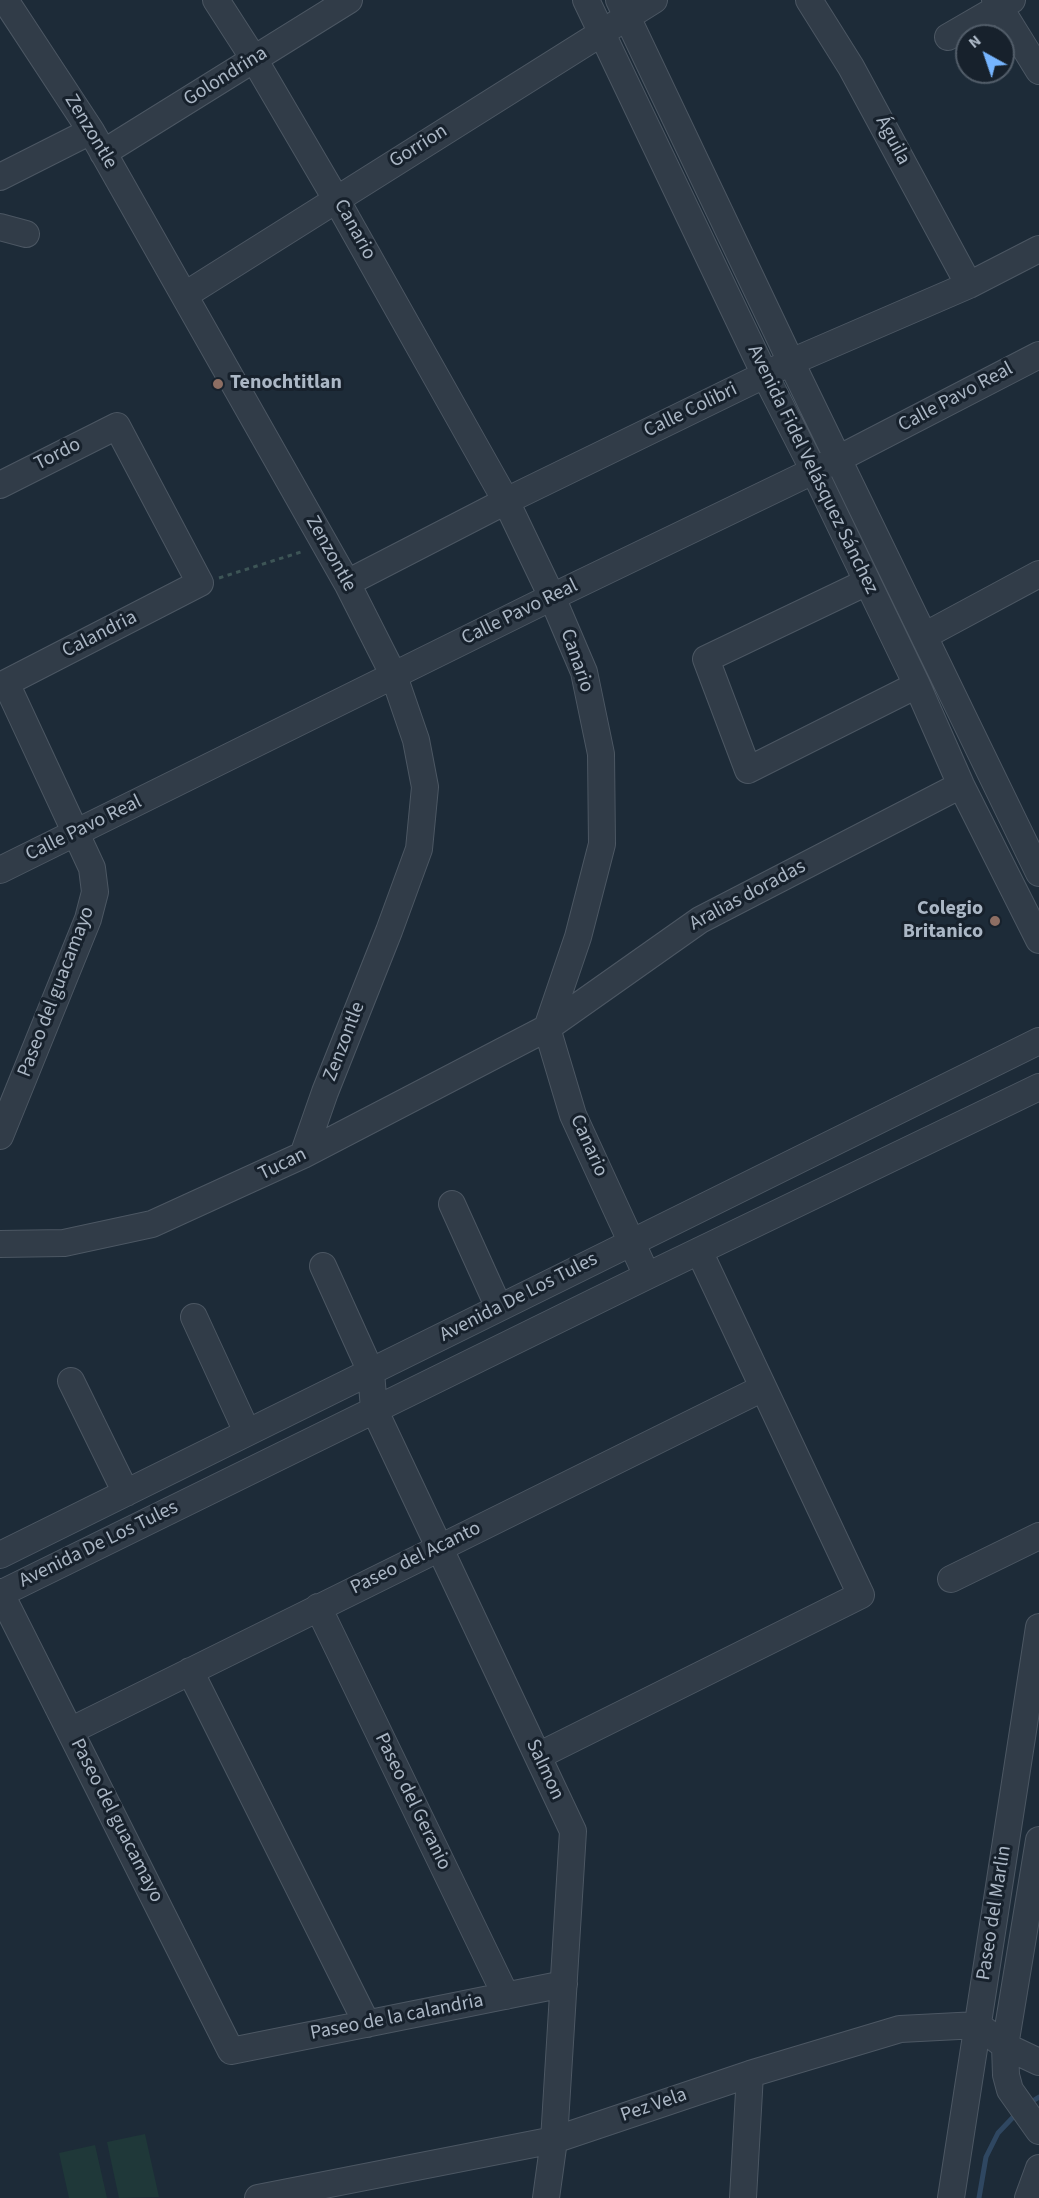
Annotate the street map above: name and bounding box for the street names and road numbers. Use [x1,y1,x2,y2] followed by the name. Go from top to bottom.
[180,42,272,112] street label: Golondrina
[58,90,122,174] street label: Zenzontle
[869,112,915,170] street label: Águila
[386,120,452,174] street label: Gorrion
[328,196,380,264] street label: Canario
[741,342,883,598] street label: Avenida Fidel Velásquez Sánchez
[895,358,1017,438] street label: Calle Pavo Real
[640,378,742,444] street label: Calle Colibri
[31,433,85,477] street label: Tordo
[299,512,361,596] street label: Zenzontle
[458,575,582,651] street label: Calle Pavo Real
[59,606,141,664] street label: Calandria
[554,626,598,696] street label: Canario
[22,791,146,867] street label: Calle Pavo Real
[686,855,810,937] street label: Aralias doradas
[13,903,101,1081] street label: Paseo del guacamayo
[319,999,371,1085] street label: Zenzontle
[564,1111,612,1181] street label: Canario
[255,1143,311,1187] street label: Tucan
[436,1248,602,1348] street label: Avenida De Los Tules
[16,1496,182,1594] street label: Avenida De Los Tules
[347,1517,485,1601] street label: Paseo del Acanto
[368,1730,456,1874] street label: Paseo del Geranio
[64,1735,168,1907] street label: Paseo del guacamayo
[520,1736,568,1804] street label: Salmon
[972,1844,1018,1982] street label: Paseo del Marlin
[308,1989,486,2047] street label: Paseo de la calandria
[618,2084,690,2128] street label: Pez Vela

